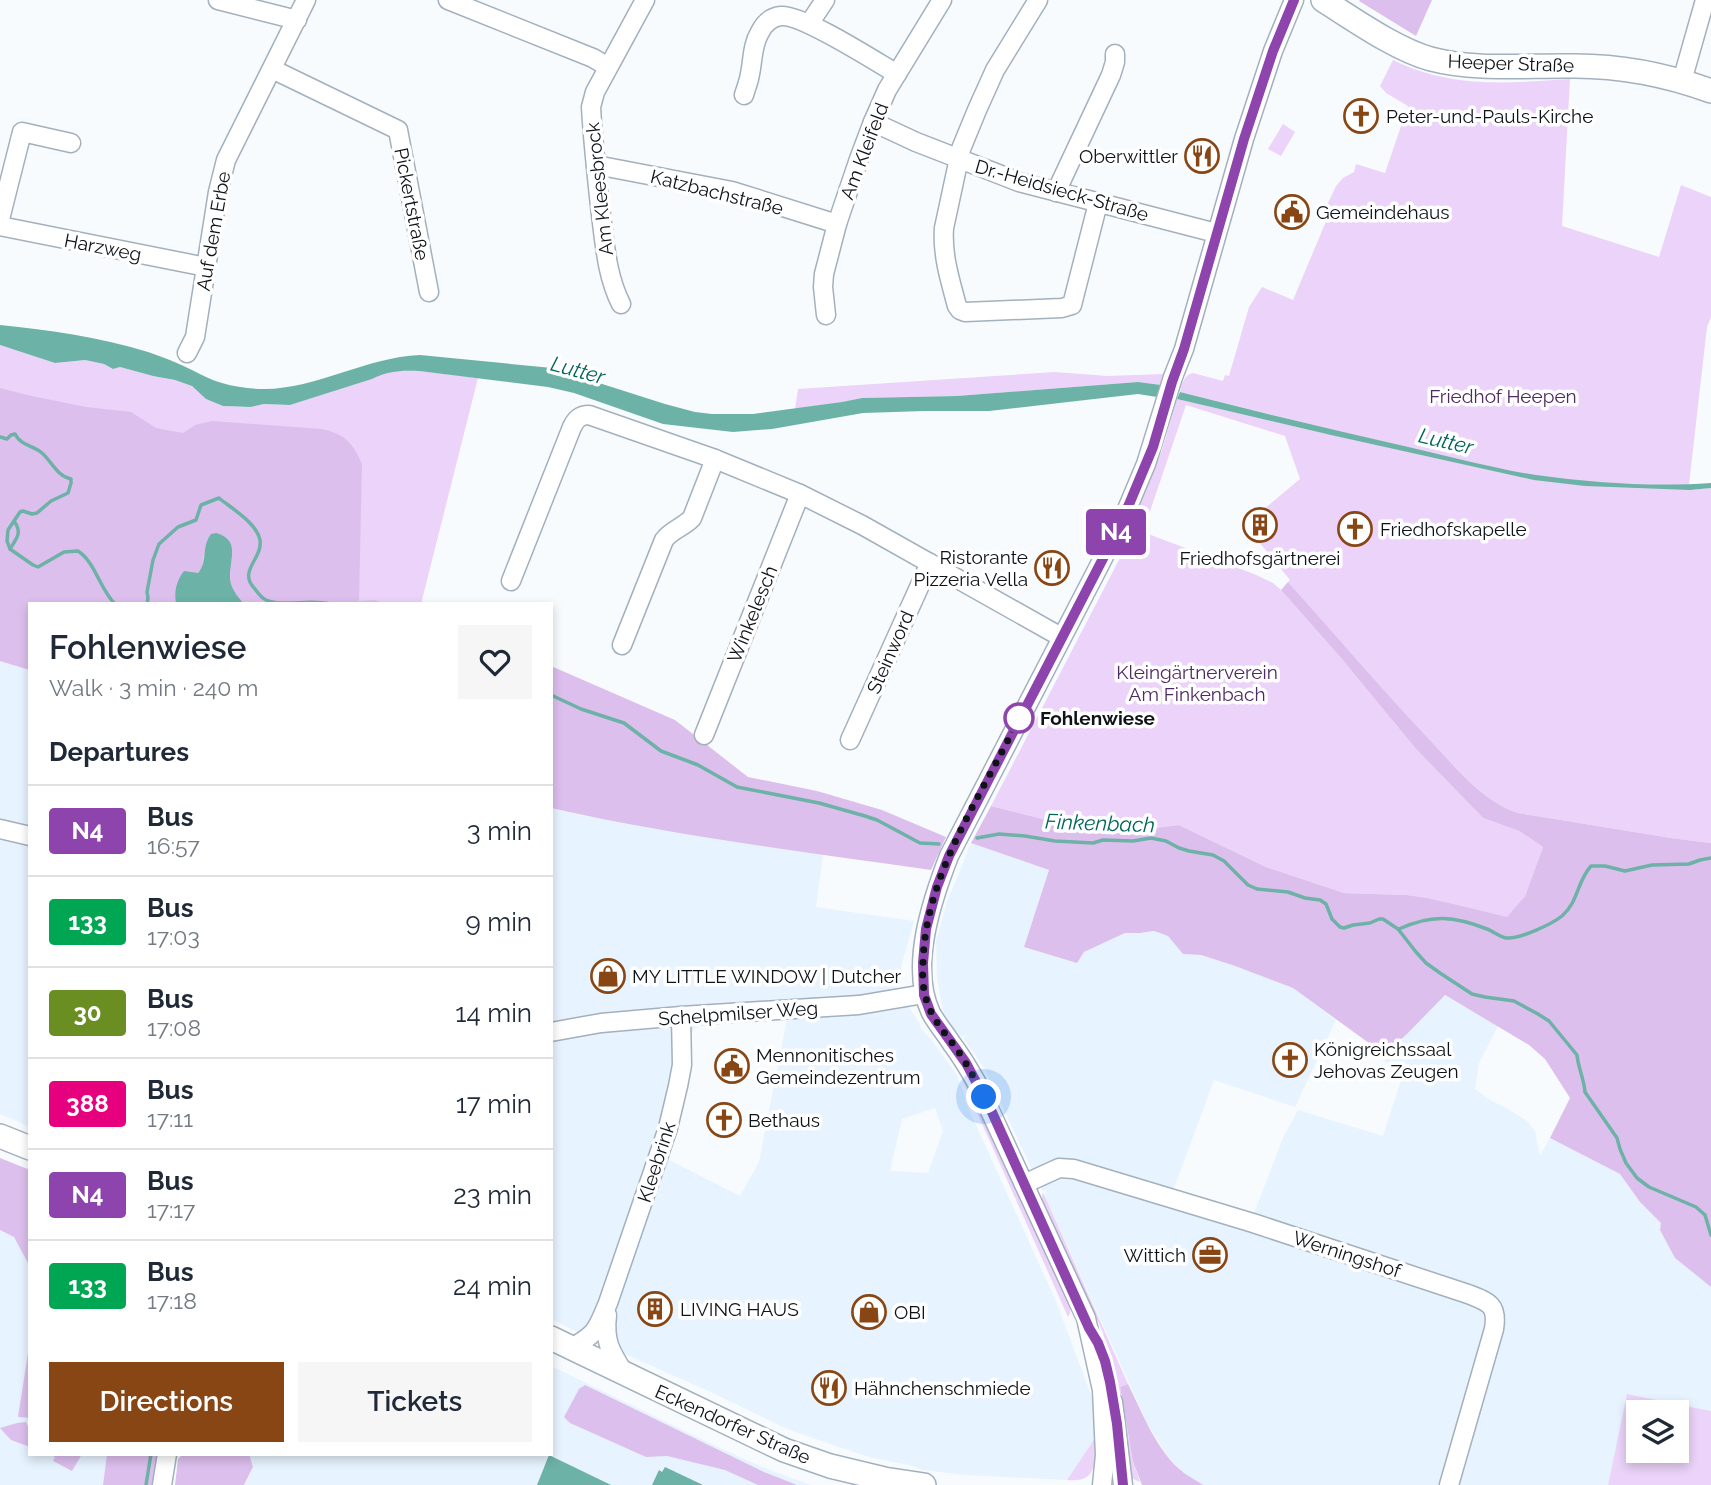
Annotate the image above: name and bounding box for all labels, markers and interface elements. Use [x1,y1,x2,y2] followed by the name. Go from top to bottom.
[1447,50,1575,76] street label: Heeper Straße
[1342,97,1380,135] church icon: Peter-und-Pauls-Kirche
[835,99,893,203] street label: Am Kleifeld
[1386,105,1593,127] place label: Peter-und-Pauls-Kirche
[581,121,617,257] street label: Am Kleesbrock
[1183,137,1221,175] restaurant icon: Oberwittler
[1079,145,1178,167] place label: Oberwittler
[390,146,434,262] street label: Pickertstraße
[973,155,1151,225] street label: Dr.-Heidsieck-Straße
[648,165,786,219] street label: Katzbachstraße
[192,170,234,292] street label: Auf dem Erbe
[1273,193,1311,231] public building icon: Gemeindehaus
[1316,201,1449,223] place label: Gemeindehaus
[62,229,144,265] street label: Harzweg
[548,351,609,389] water label: Lutter
[1429,385,1577,407] park label: Friedhof Heepen
[1416,423,1476,460] water label: Lutter
[1241,506,1279,544] building icon: Friedhofsgärtnerei
[1084,509,1148,555] line badge: N4
[1336,510,1374,548] church icon: Friedhofskapelle
[1100,517,1132,546] text: N4
[1380,518,1527,540] place label: Friedhofskapelle
[914,546,1028,590] place label: Ristorante Pizzeria Vella
[1180,547,1340,569] place label: Friedhofsgärtnerei
[1033,549,1071,587] restaurant icon: Ristorante Pizzeria Vella
[723,562,781,666] street label: Winkelesch
[862,607,918,697] street label: Steinword
[458,625,532,699] button: heart
[49,628,246,667] text: Fohlenwiese
[1116,661,1278,705] park label: Kleingärtnerverein Am Finkenbach
[49,674,258,701] text: Walk · 3 min · 240 m
[1004,703,1034,733] marker: Fohlenwiese
[1040,707,1155,729] place label: Fohlenwiese
[49,737,189,767] text: Departures
[147,802,194,832] text: Bus
[1045,809,1155,837] water label: Finkenbach
[71,816,104,845] text: N4
[467,816,532,846] text: 3 min
[147,832,200,859] text: 16:57
[147,893,194,923] text: Bus
[68,907,107,936] text: 133
[465,907,532,937] text: 9 min
[147,923,200,950] text: 17:03
[589,957,627,995] shop icon: MY LITTLE WINDOW | Dutcher
[632,965,902,987] place label: MY LITTLE WINDOW | Dutcher
[147,984,194,1014] text: Bus
[657,996,819,1030] street label: Schelpmilser Weg
[73,998,102,1027] text: 30
[455,998,532,1028] text: 14 min
[147,1014,201,1041] text: 17:08
[1314,1038,1458,1082] place label: Königreichssaal Jehovas Zeugen
[1271,1041,1309,1079] church icon: Königreichssaal Jehovas Zeugen
[756,1044,920,1088] place label: Mennonitisches Gemeindezentrum
[713,1047,751,1085] public building icon: Mennonitisches Gemeindezentrum
[147,1075,194,1105] text: Bus
[966,1079,1001,1114] your location
[66,1089,109,1118] text: 388
[456,1089,532,1119] text: 17 min
[705,1101,743,1139] church icon: Bethaus
[147,1105,193,1132] text: 17:11
[748,1109,820,1131] place label: Bethaus
[633,1119,679,1205] street label: Kleebrink
[147,1166,194,1196] text: Bus
[71,1180,104,1209] text: N4
[453,1180,532,1210] text: 23 min
[147,1196,195,1223] text: 17:17
[1290,1226,1404,1282] street label: Werningshof
[1191,1236,1229,1274] office icon: Wittich
[1124,1244,1186,1266] place label: Wittich
[147,1257,194,1287] text: Bus
[68,1271,107,1300] text: 133
[453,1271,532,1301] text: 24 min
[147,1287,197,1314] text: 17:18
[636,1290,674,1328] building icon: LIVING HAUS
[850,1293,888,1331] shop icon: OBI
[680,1298,799,1320] place label: LIVING HAUS
[894,1301,926,1323] place label: OBI
[49,1362,284,1442] button: Directions
[298,1362,532,1442] button: Tickets
[810,1369,848,1407] restaurant icon: Hähnchenschmiede
[854,1377,1031,1399] place label: Hähnchenschmiede
[652,1380,814,1468] street label: Eckendorfer Straße
[1626,1400,1689,1463] map controls
[1626,1400,1689,1463] button: layers

